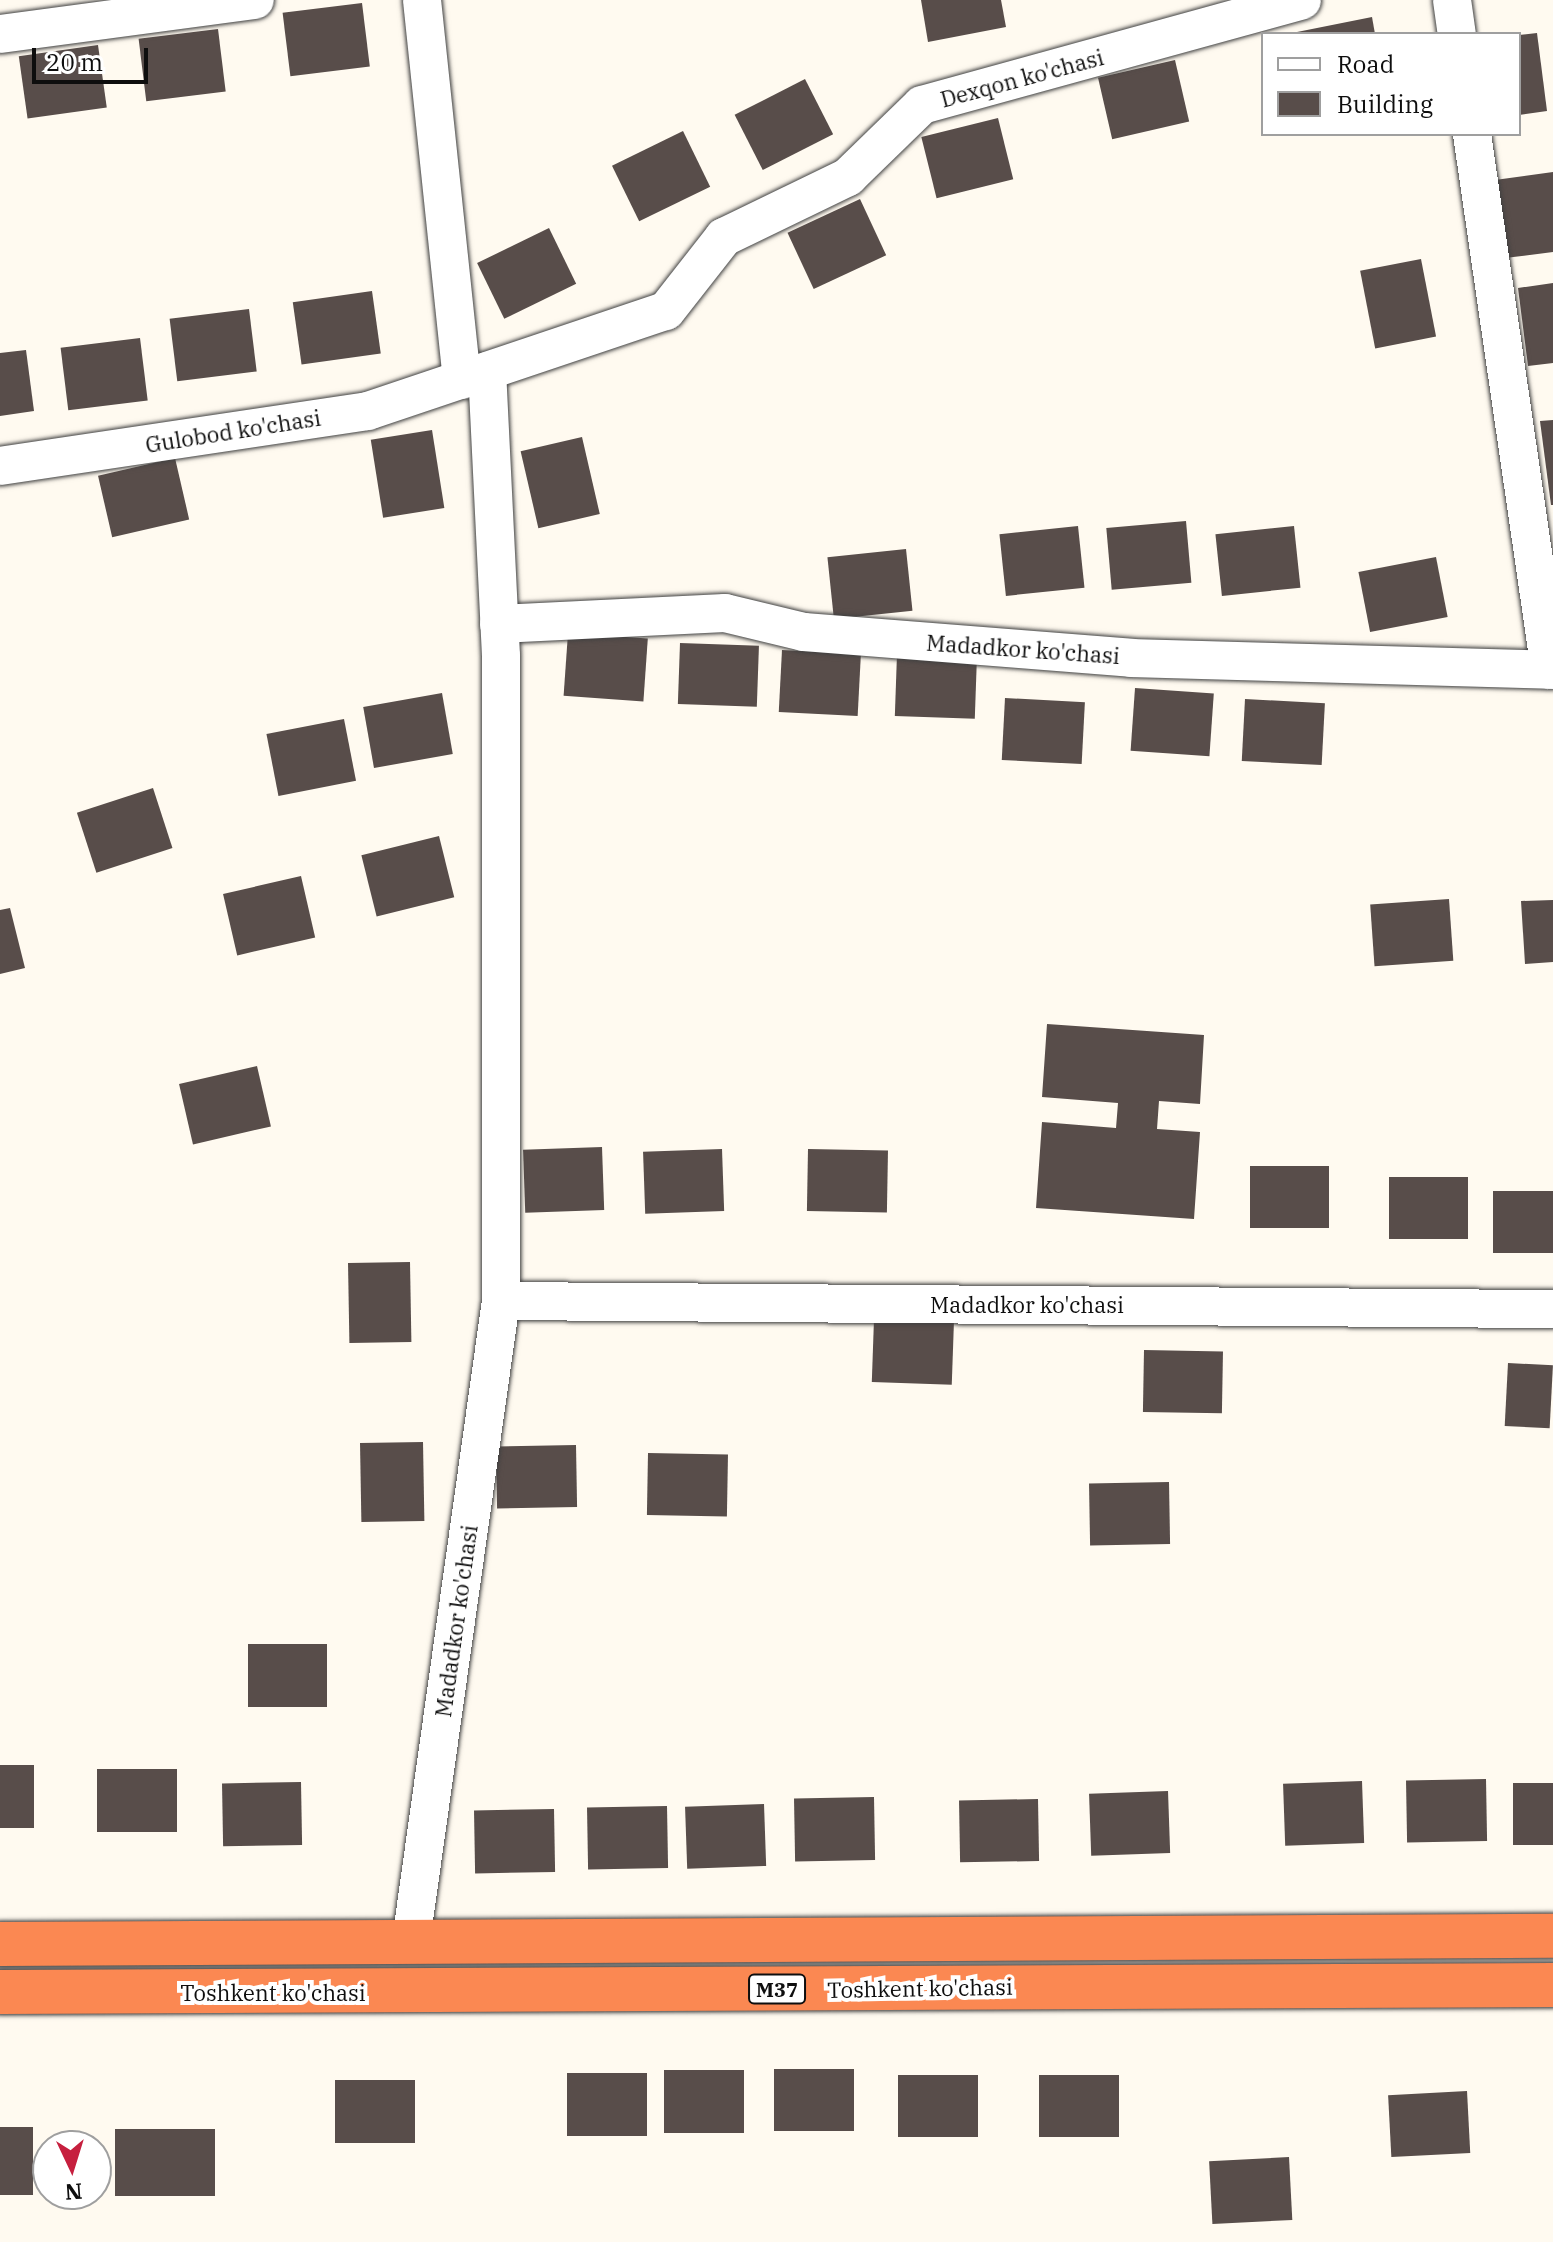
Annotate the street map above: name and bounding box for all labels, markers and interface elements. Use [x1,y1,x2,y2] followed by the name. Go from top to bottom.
[36,32,152,82] scale bar
[1261,32,1521,136] legend
[937,44,1107,112] street label: Dexqon ko'chasi
[46,46,103,78] text: 20 m
[1337,48,1394,80] text: Road
[1337,88,1433,120] text: Building
[143,404,323,458] street label: Gulobod ko'chasi
[925,629,1121,669] street label: Madadkor ko'chasi
[930,1292,1124,1318] street label: Madadkor ko'chasi
[429,1523,483,1719] street label: Madadkor ko'chasi
[747,1973,807,2005] road number: M37
[827,1973,1013,2003] street label: Toshkent ko'chasi
[180,1980,366,2006] street label: Toshkent ko'chasi
[32,2130,112,2210] north arrow
[64,2177,83,2208] text: N

